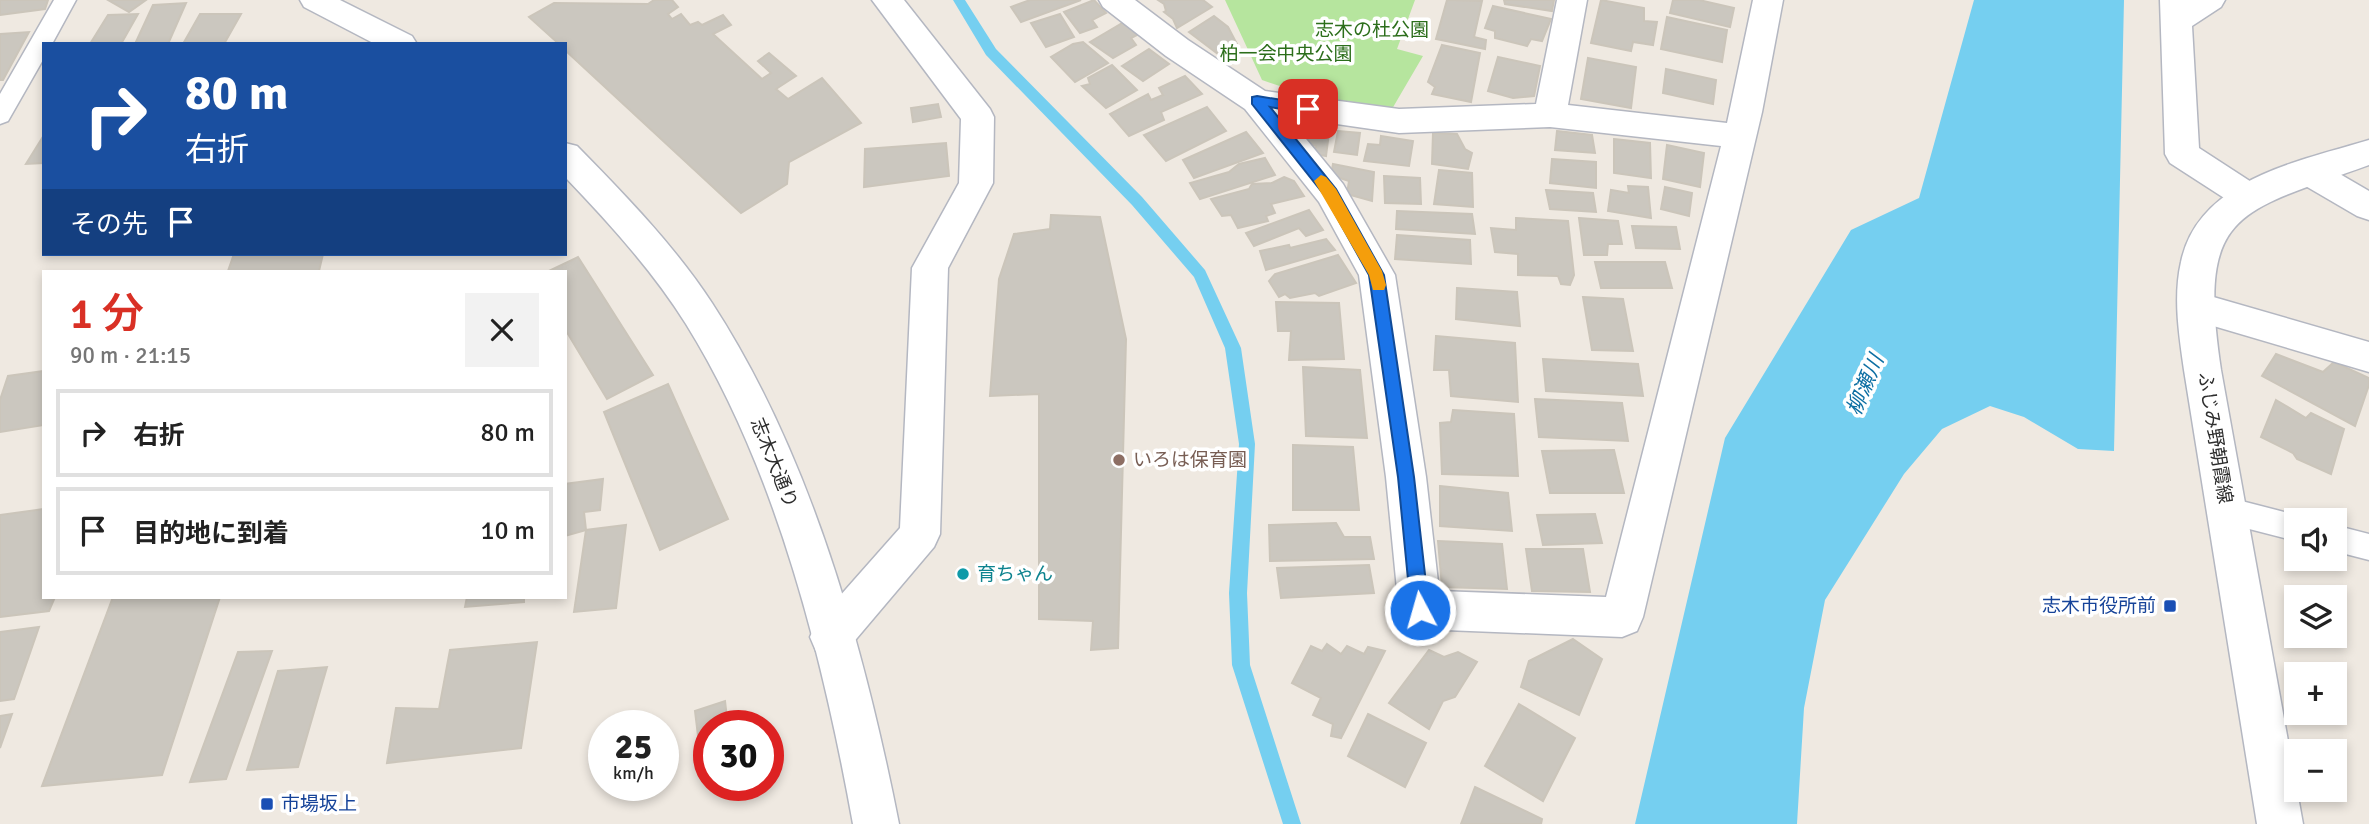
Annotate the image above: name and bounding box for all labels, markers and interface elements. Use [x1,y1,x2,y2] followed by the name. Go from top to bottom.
[1315,18,1429,42] park label: 志木の杜公園
[1219,42,1353,66] park label: 柏一会中央公園
[185,63,288,123] text: 80 m
[70,70,161,161] icon: right
[1278,79,1338,139] pin
[1289,90,1327,128] icon: arrive
[185,130,249,169] text: 右折
[162,203,200,241] icon: arrive
[70,209,148,241] text: その先
[70,289,144,340] text: 1 分
[465,293,539,367] button: close
[70,341,191,370] text: 90 m · 21:15
[1841,349,1890,419] water label: 柳瀬川
[2193,370,2237,506] street label: ふじみ野朝霞線
[74,414,112,452] icon: right
[745,414,803,512] street label: 志木大通り
[480,417,535,449] text: 80 m
[133,420,185,452] text: 右折
[1133,448,1247,472] place label: いろは保育園
[1111,452,1127,468] marker: いろは保育園
[2284,508,2347,802] map controls
[2284,508,2347,571] button: sound
[74,512,112,550] icon: arrive
[480,515,535,547] text: 10 m
[133,518,289,550] text: 目的地に到着
[977,562,1053,586] place label: 育ちゃん
[955,566,971,582] marker: 育ちゃん
[1383,573,1457,647] position arrow
[2284,585,2347,648] button: layers
[2042,594,2156,618] place label: 志木市役所前
[2162,598,2178,614] marker: 志木市役所前
[2284,662,2347,725] button: +
[693,710,784,801] speed limit sign: 30
[615,725,652,768] text: 25
[2284,739,2347,802] button: −
[613,762,654,784] text: km/h
[281,792,357,816] place label: 市場坂上
[259,796,275,812] marker: 市場坂上

